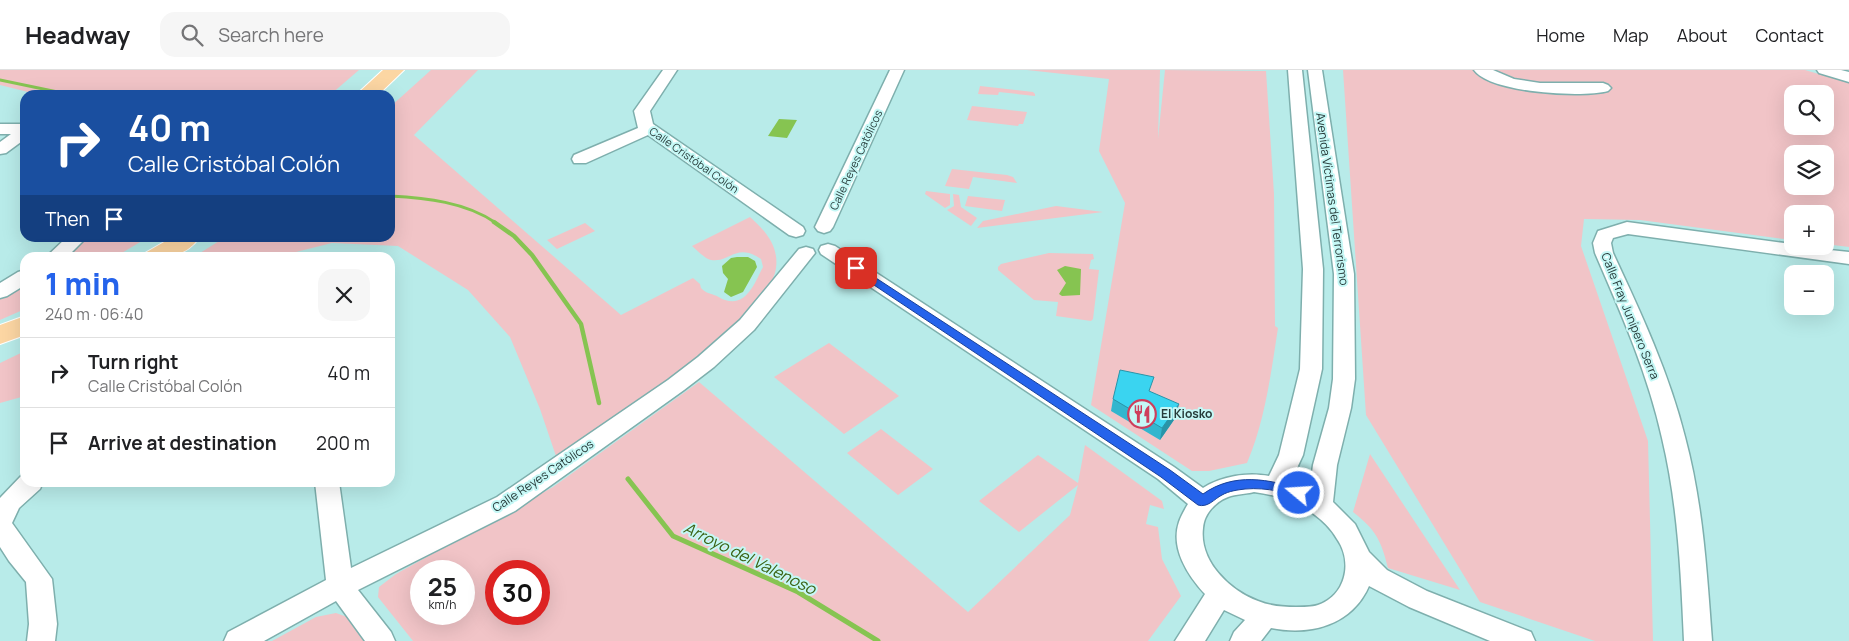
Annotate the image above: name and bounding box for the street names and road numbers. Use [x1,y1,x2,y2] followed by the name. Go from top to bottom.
[826,107,885,212] street label: Calle Reyes Católicos
[1312,111,1353,286] street label: Avenida Víctimas del Terrorismo
[647,123,742,196] street label: Calle Cristóbal Colón
[1597,250,1664,382] street label: Calle Fray Junípero Serra
[489,435,597,516] street label: Calle Reyes Católicos

